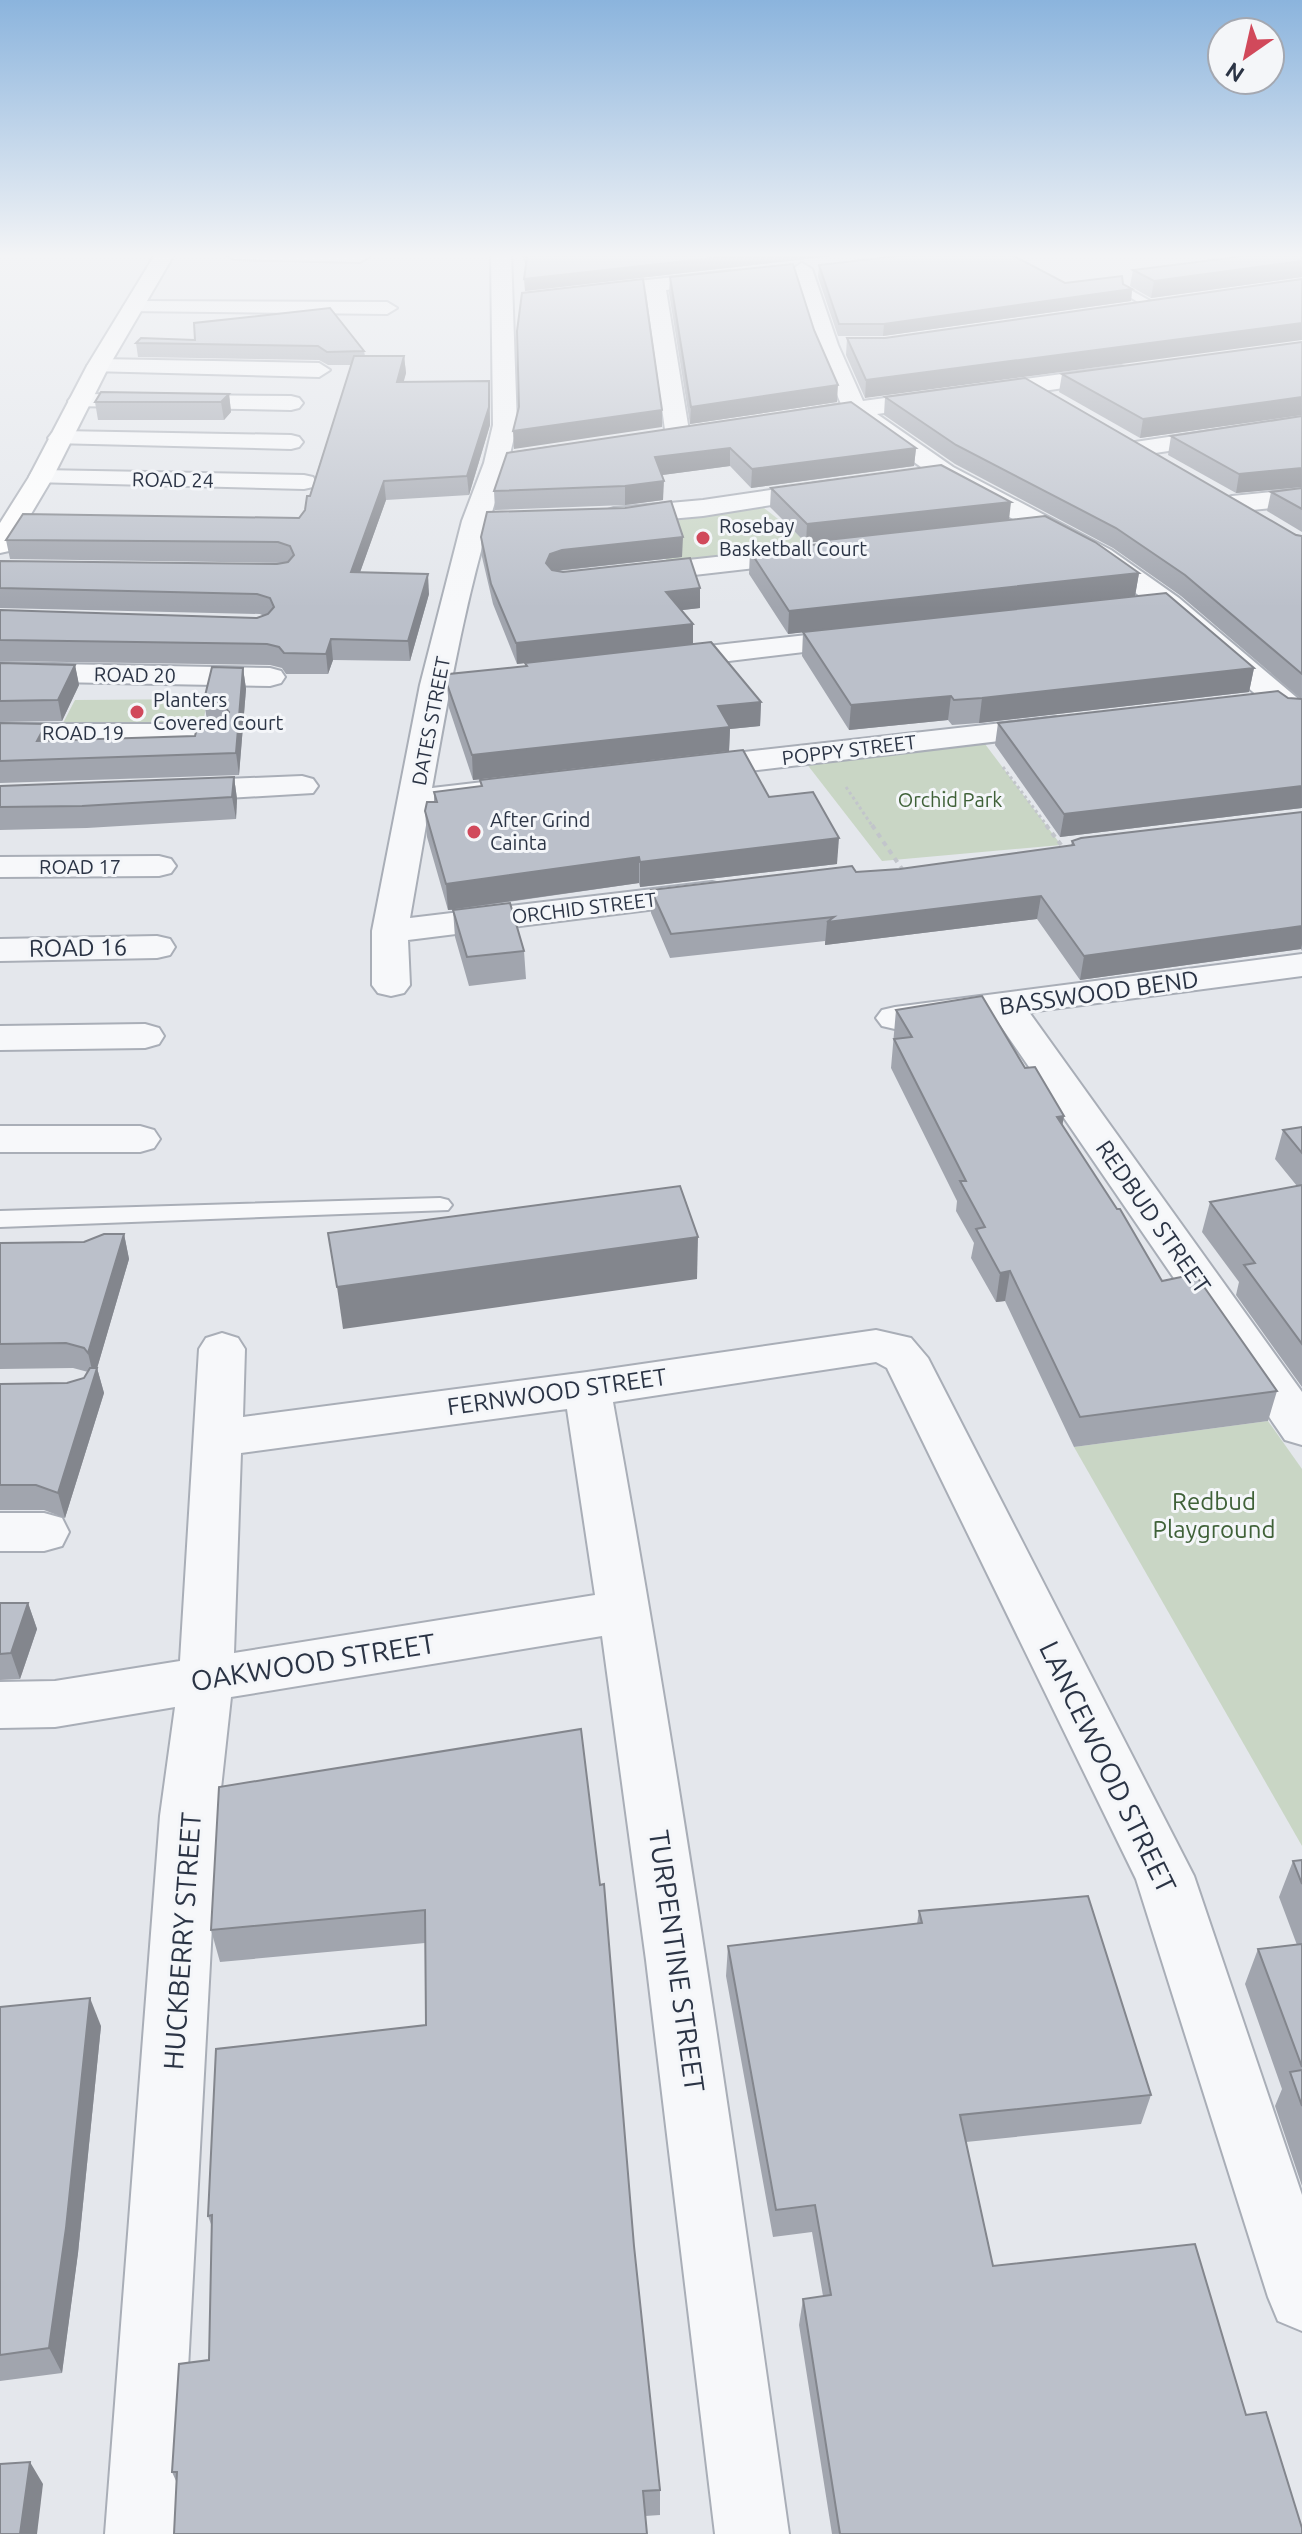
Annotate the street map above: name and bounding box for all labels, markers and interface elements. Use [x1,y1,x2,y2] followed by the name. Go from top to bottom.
[1206,16,1286,96] north arrow
[1221,58,1248,88] text: N
[132,467,214,492] street label: ROAD 24
[719,514,867,560] place label: Rosebay Basketball Court
[694,529,712,547] marker: Rosebay Basketball Court
[407,654,454,787] street label: DATES STREET
[94,662,176,687] street label: ROAD 20
[153,688,283,734] place label: Planters Covered Court
[128,703,146,721] marker: Planters Covered Court
[42,721,124,744] street label: ROAD 19
[780,730,917,769] street label: POPPY STREET
[898,788,1002,811] park label: Orchid Park
[490,808,590,854] place label: After Grind Cainta
[465,823,483,841] marker: After Grind Cainta
[39,855,121,878] street label: ROAD 17
[510,887,658,928] street label: ORCHID STREET
[29,933,127,962] street label: ROAD 16
[998,965,1200,1020] street label: BASSWOOD BEND
[1091,1135,1216,1298] street label: REDBUD STREET
[446,1363,668,1420] street label: FERNWOOD STREET
[1153,1488,1275,1543] park label: Redbud Playground
[188,1627,438,1696] street label: OAKWOOD STREET
[1034,1636,1183,1898] street label: LANCEWOOD STREET
[157,1811,206,2071] street label: HUCKBERRY STREET
[644,1828,711,2094] street label: TURPENTINE STREET

